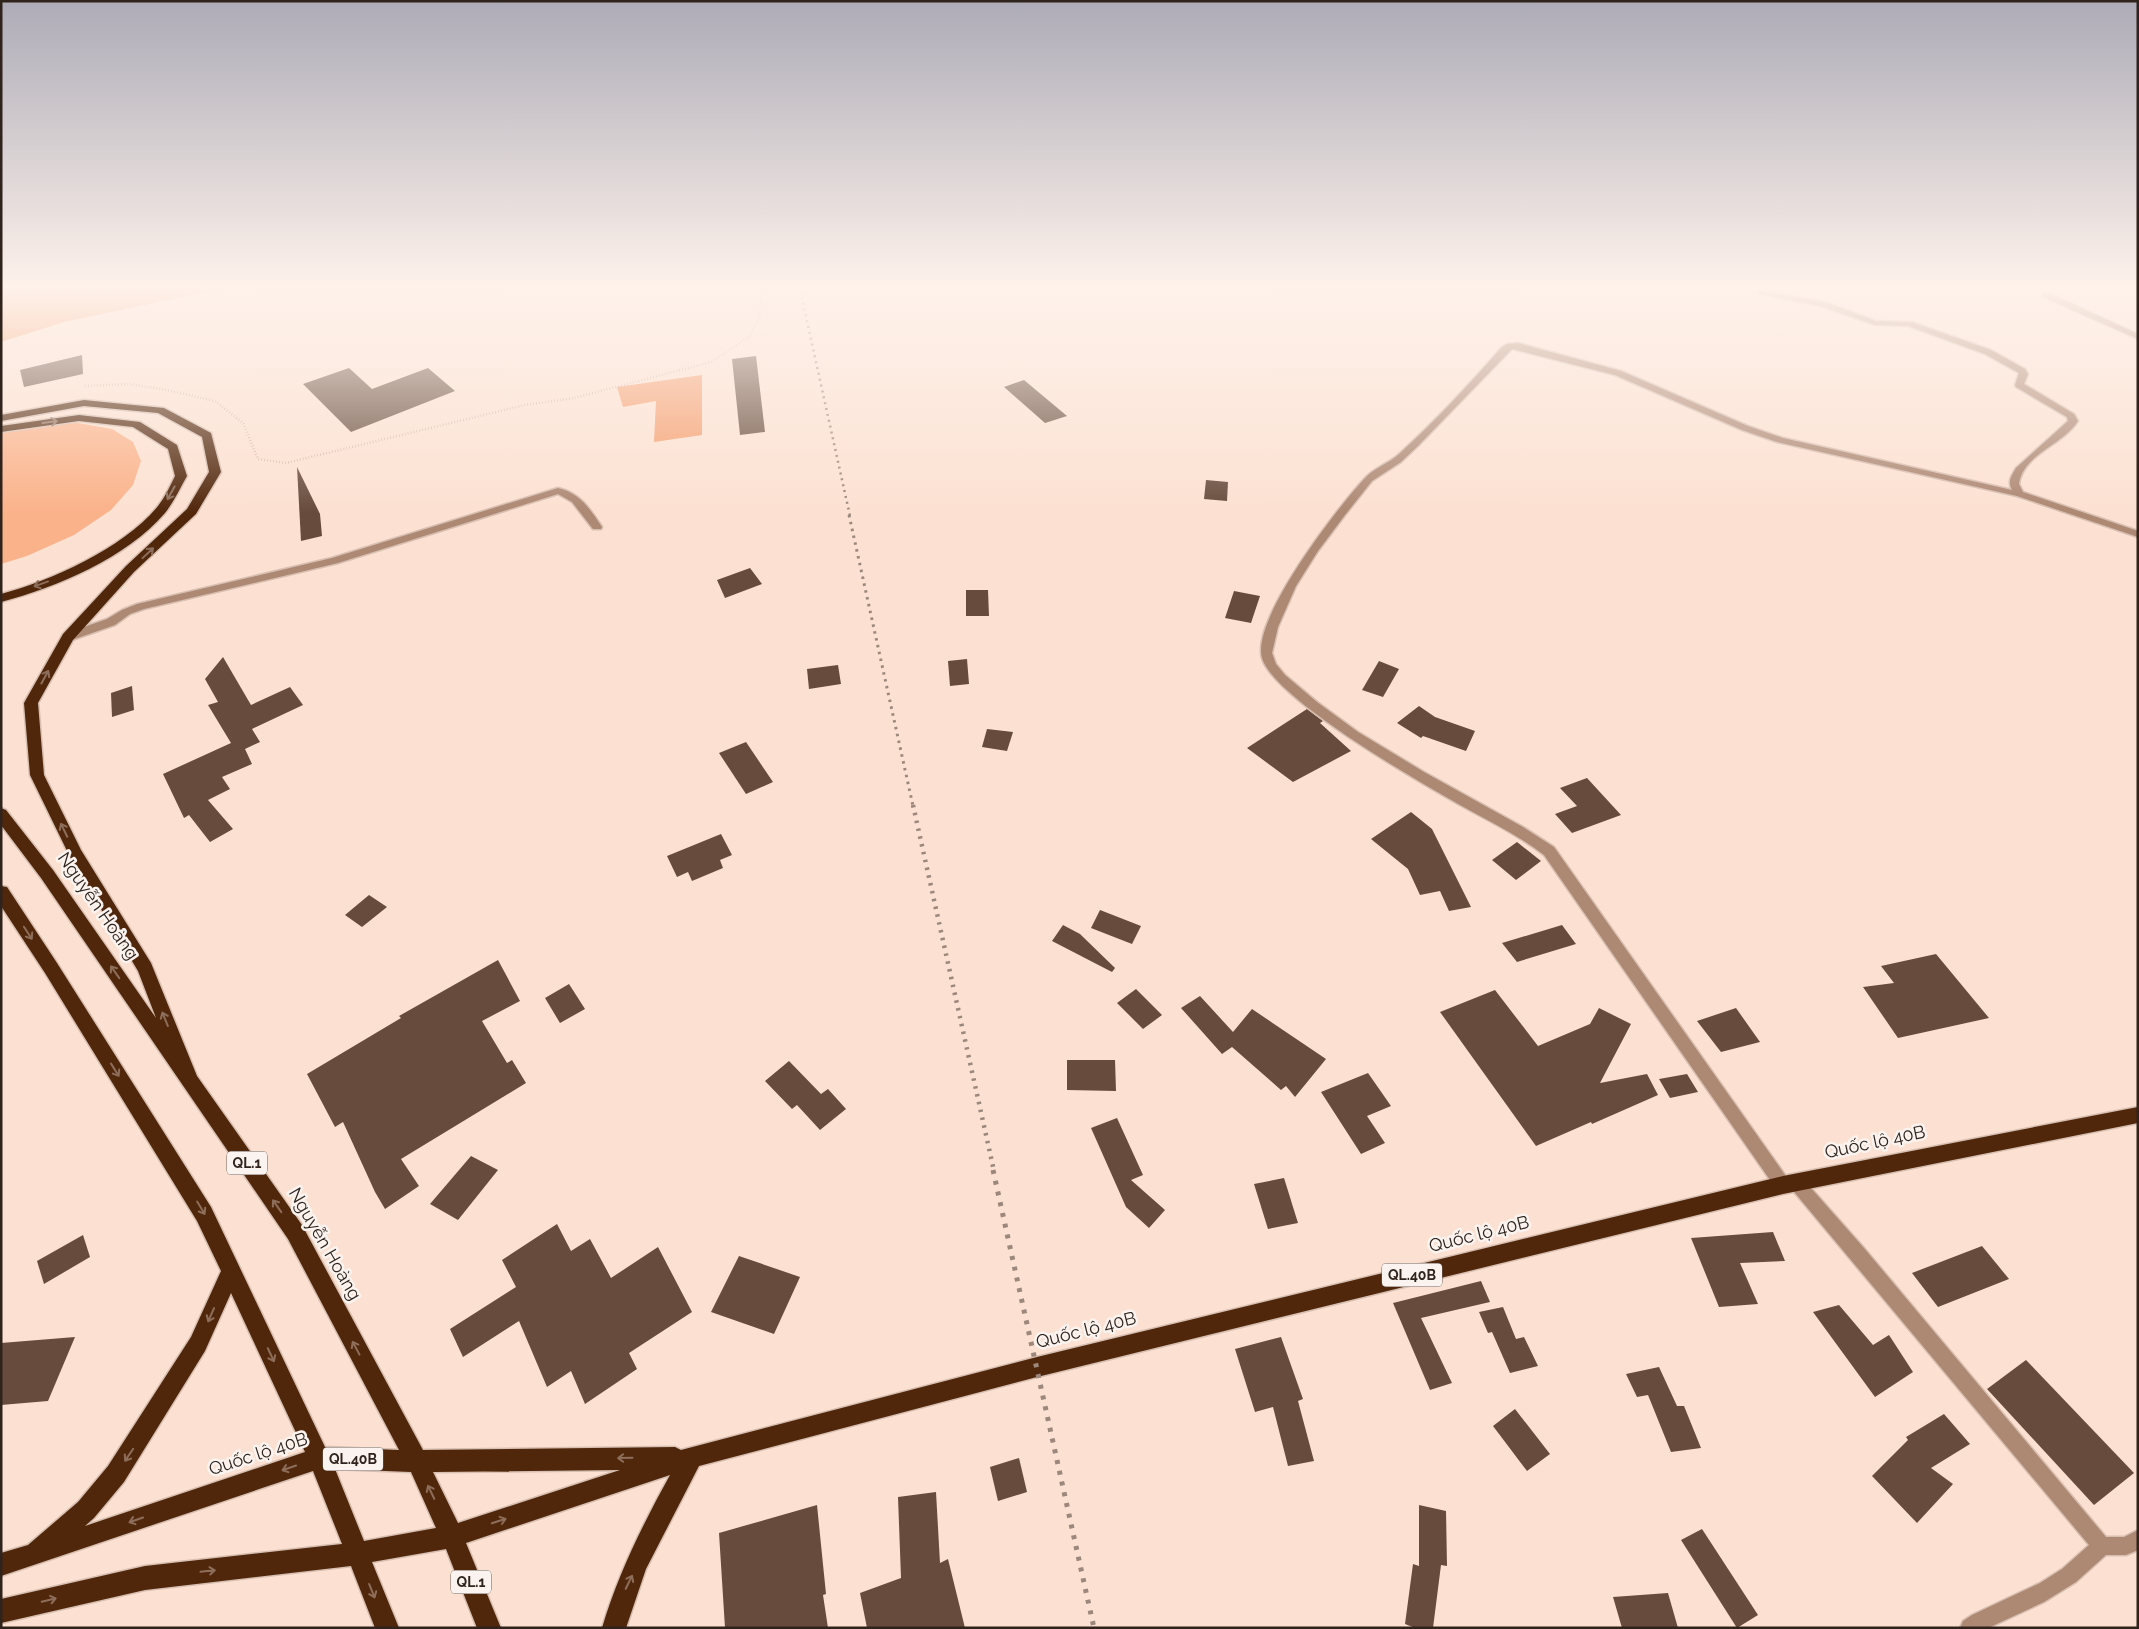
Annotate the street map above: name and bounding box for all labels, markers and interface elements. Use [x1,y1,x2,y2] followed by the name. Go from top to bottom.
[41,417,57,427] one-way arrow
[166,485,176,499] one-way arrow
[141,547,154,559] one-way arrow
[34,580,50,589] one-way arrow
[41,671,51,685] one-way arrow
[59,822,69,837] one-way arrow
[54,848,143,963] street label: Nguyễn Hoàng
[23,925,33,939] one-way arrow
[110,965,120,979] one-way arrow
[160,1011,169,1026] one-way arrow
[110,1063,120,1077] one-way arrow
[1823,1121,1927,1162] street label: Quốc lộ 40B
[227,1152,267,1174] road number: QL.1
[285,1184,366,1304] street label: Nguyễn Hoàng
[272,1199,282,1213] one-way arrow
[196,1201,206,1215] one-way arrow
[1427,1211,1531,1256] street label: Quốc lộ 40B
[1382,1264,1442,1286] road number: QL.40B
[206,1307,216,1322] one-way arrow
[1034,1307,1138,1352] street label: Quốc lộ 40B
[351,1341,361,1356] one-way arrow
[266,1347,276,1362] one-way arrow
[206,1428,310,1479] street label: Quốc lộ 40B
[124,1448,134,1462] one-way arrow
[323,1448,383,1470] road number: QL.40B
[618,1453,634,1463] one-way arrow
[282,1463,298,1473] one-way arrow
[426,1485,436,1500] one-way arrow
[128,1515,144,1525] one-way arrow
[490,1515,506,1525] one-way arrow
[200,1566,216,1576] one-way arrow
[451,1570,491,1594] road number: QL.1
[624,1574,634,1589] one-way arrow
[368,1583,377,1598] one-way arrow
[40,1595,56,1604] one-way arrow

